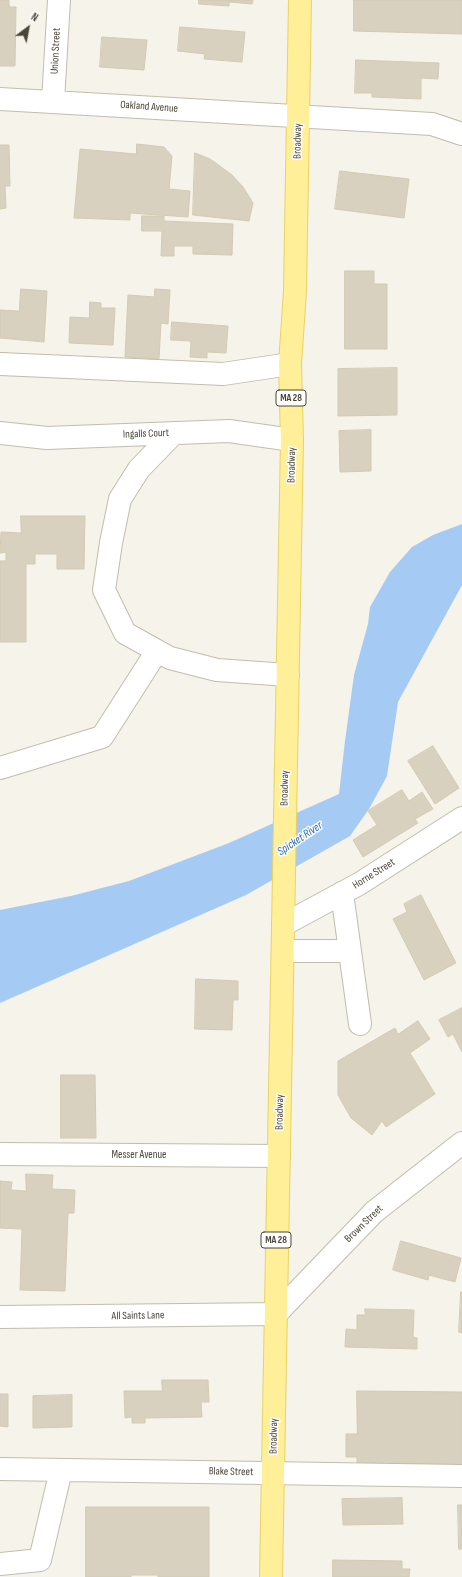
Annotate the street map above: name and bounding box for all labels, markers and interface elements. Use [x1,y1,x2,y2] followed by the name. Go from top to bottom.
[8,8,48,48] north arrow
[29,10,41,24] text: N
[48,27,64,75] street label: Union Street
[120,98,178,116] street label: Oakland Avenue
[291,123,305,159] street label: Broadway
[276,390,306,406] road number: MA 28
[123,427,169,441] street label: Ingalls Court
[285,447,299,483] street label: Broadway
[278,770,292,806] street label: Broadway
[275,819,325,859] water label: Spicket River
[350,856,398,892] street label: Horne Street
[273,1094,287,1130] street label: Broadway
[112,1148,166,1162] street label: Messer Avenue
[342,1202,386,1246] street label: Brown Street
[261,1232,291,1248] road number: MA 28
[111,1309,165,1323] street label: All Saints Lane
[267,1418,281,1454] street label: Broadway
[209,1465,253,1479] street label: Blake Street

